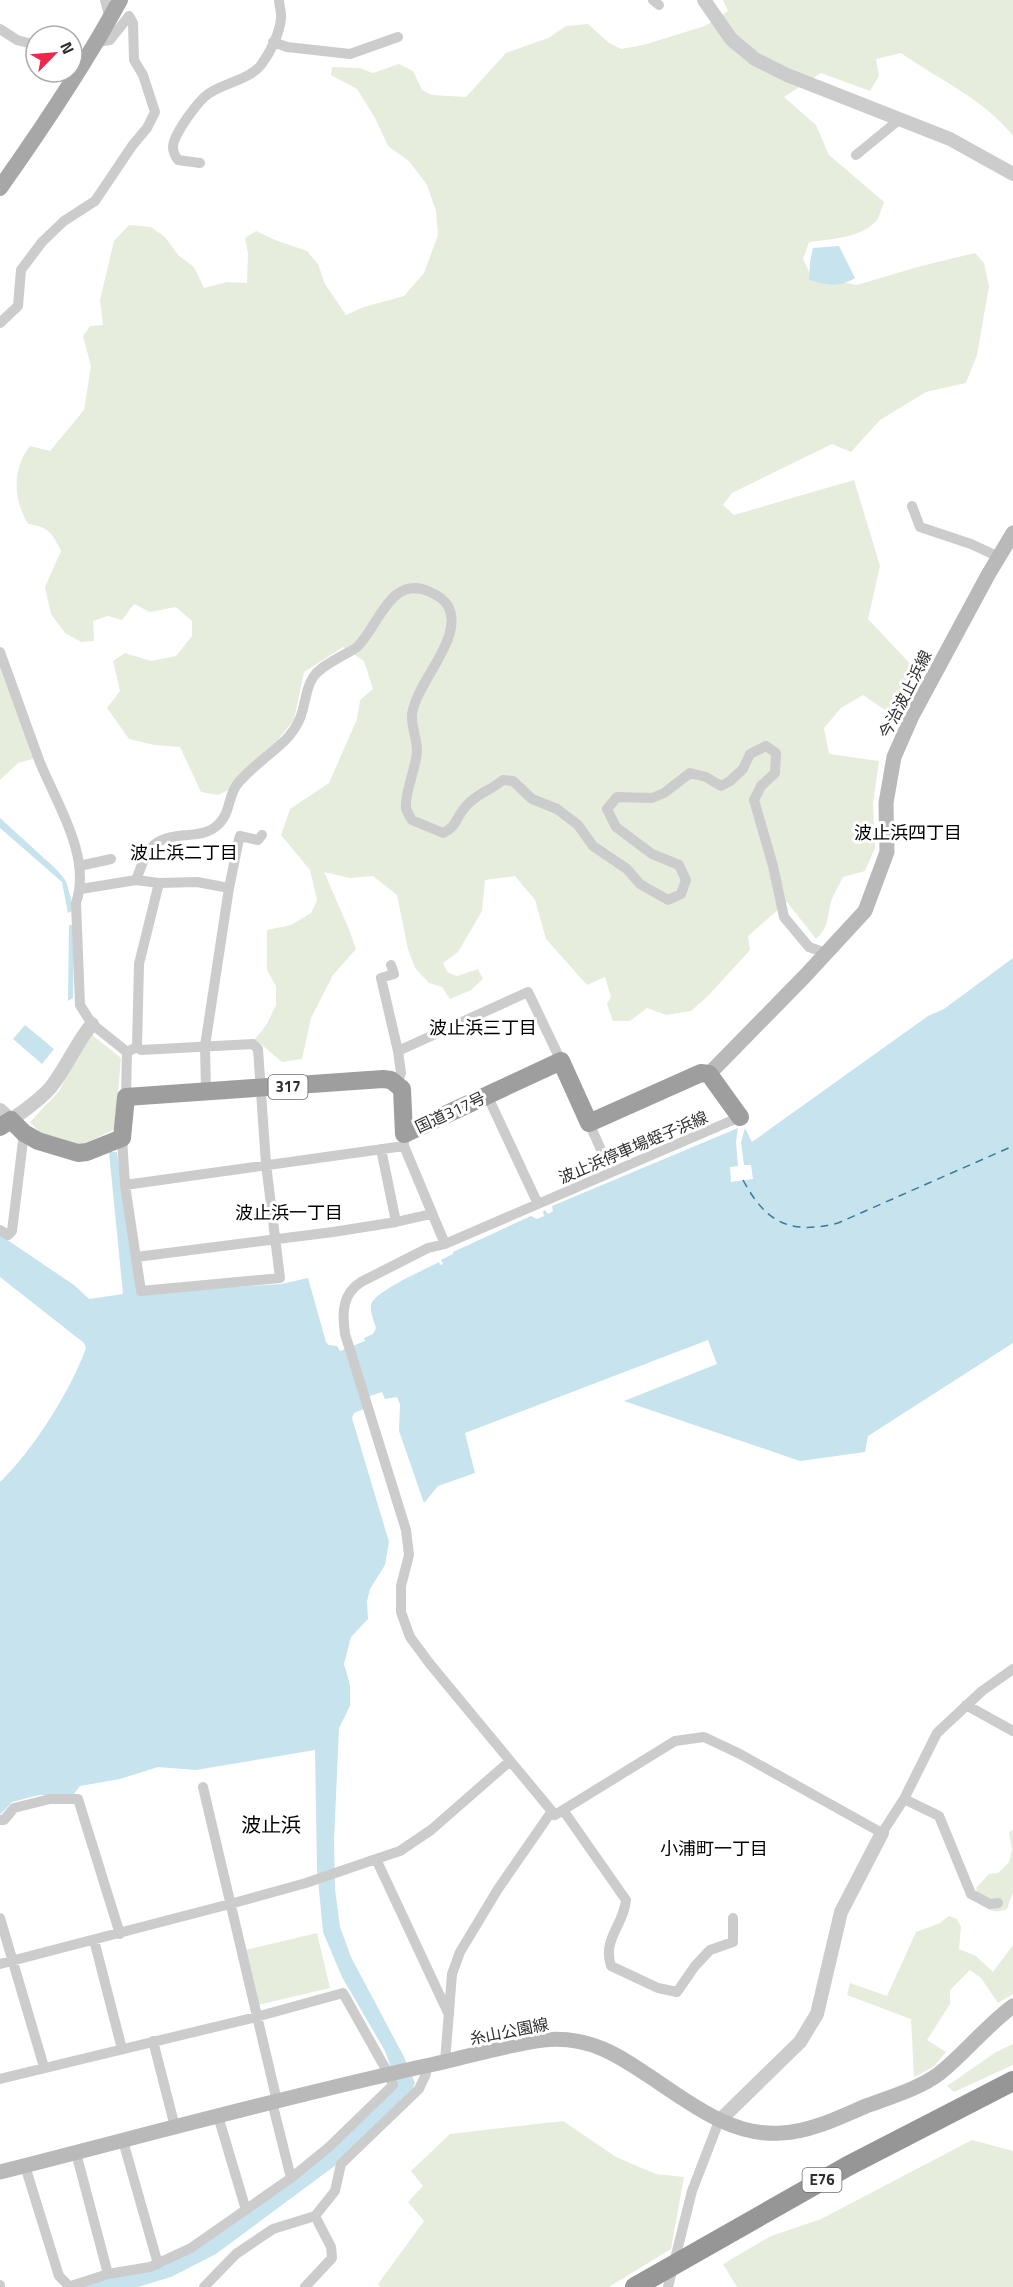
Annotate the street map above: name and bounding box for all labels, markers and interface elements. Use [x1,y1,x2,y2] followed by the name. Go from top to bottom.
[24,24,84,84] north arrow
[54,38,81,58] text: N
[873,646,937,742] street label: 今治波止浜線
[854,819,962,846] district label: 波止浜四丁目
[130,839,238,866] district label: 波止浜二丁目
[429,1014,537,1041] district label: 波止浜三丁目
[268,1075,308,1099] road number: 317
[411,1085,489,1139] street label: 国道317号
[555,1105,711,1189] street label: 波止浜停車場蛭子浜線
[235,1199,343,1226] district label: 波止浜一丁目
[241,1809,301,1840] district label: 波止浜
[660,1835,768,1862] district label: 小浦町一丁目
[467,2012,551,2050] street label: 糸山公園線
[802,2168,842,2192] road number: E76

